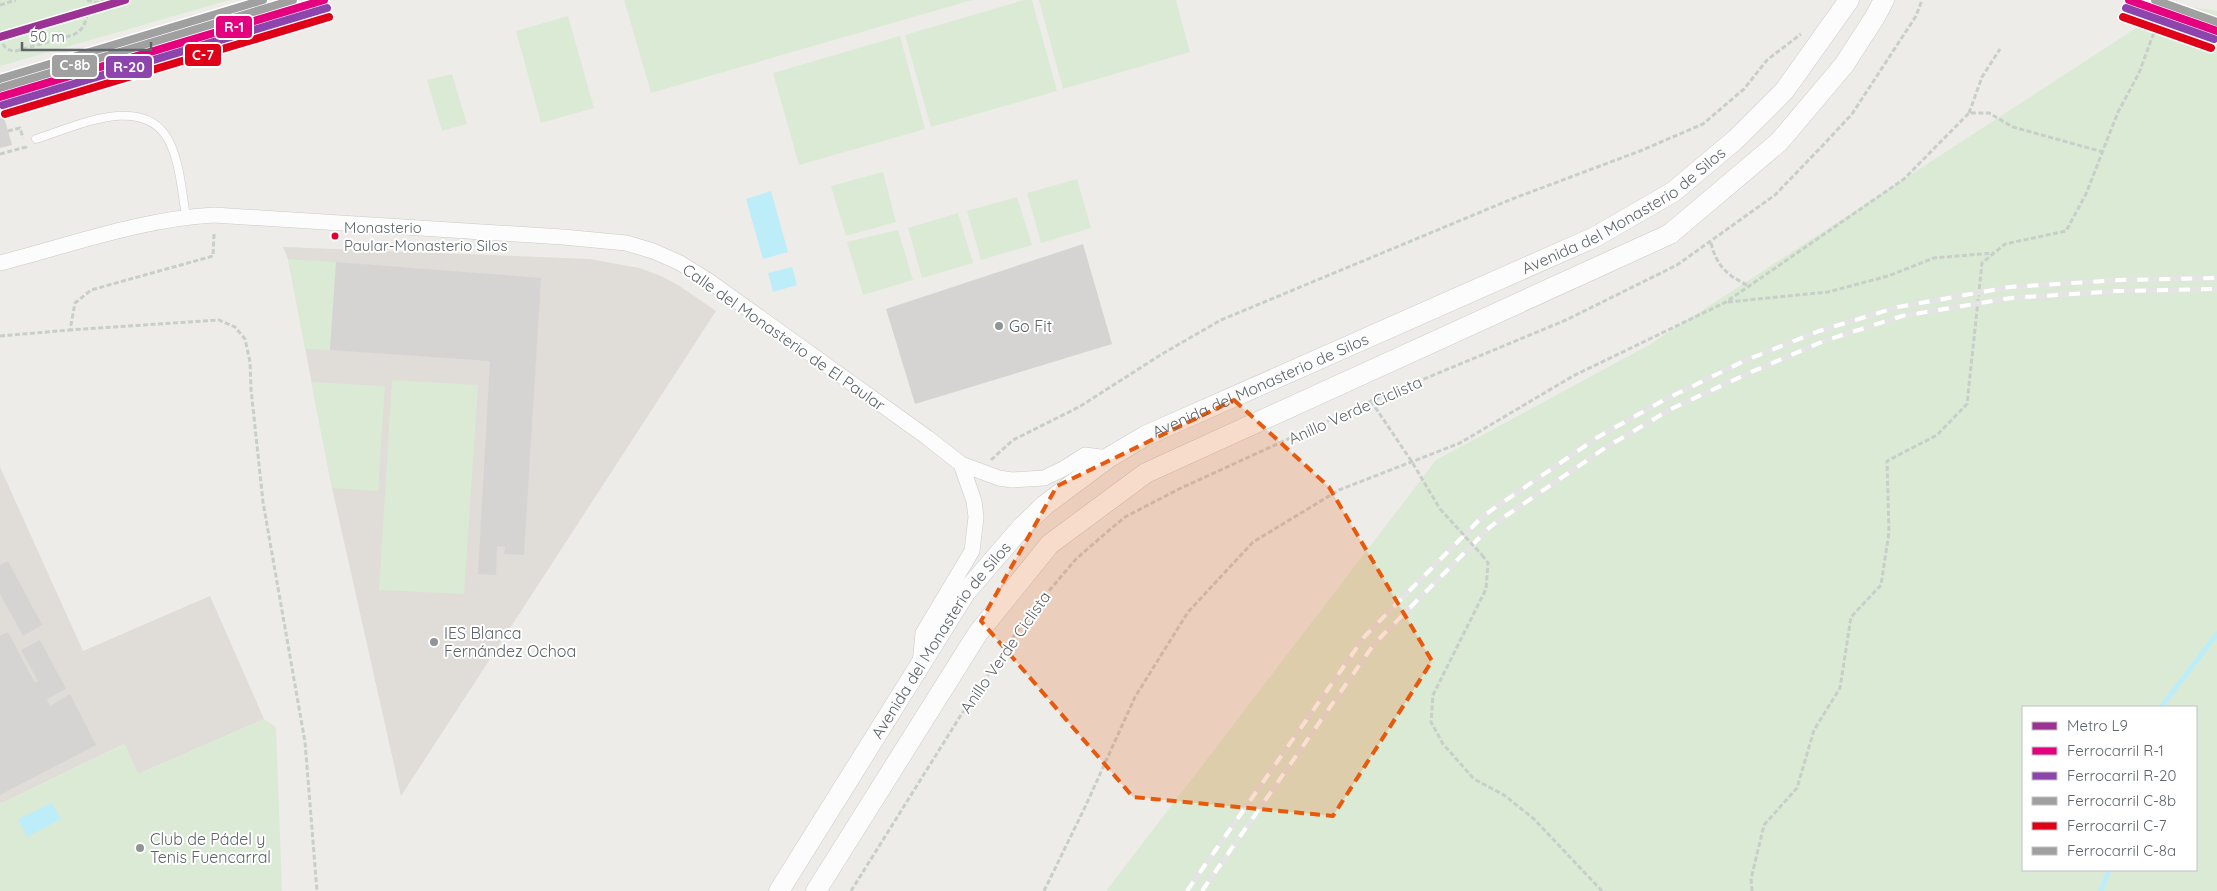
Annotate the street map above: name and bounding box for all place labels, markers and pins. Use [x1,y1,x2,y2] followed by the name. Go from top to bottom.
[344,218,507,255] place label: Monasterio Paular-Monasterio Silos
[330,231,340,241] marker: Monasterio Paular-Monasterio Silos
[1009,316,1052,336] place label: Go Fit
[993,320,1005,332] marker: Go Fit
[444,623,576,661] place label: IES Blanca Fernández Ochoa
[428,636,440,648] marker: IES Blanca Fernández Ochoa
[150,829,271,867] place label: Club de Pádel y Tenis Fuencarral
[134,842,146,854] marker: Club de Pádel y Tenis Fuencarral

